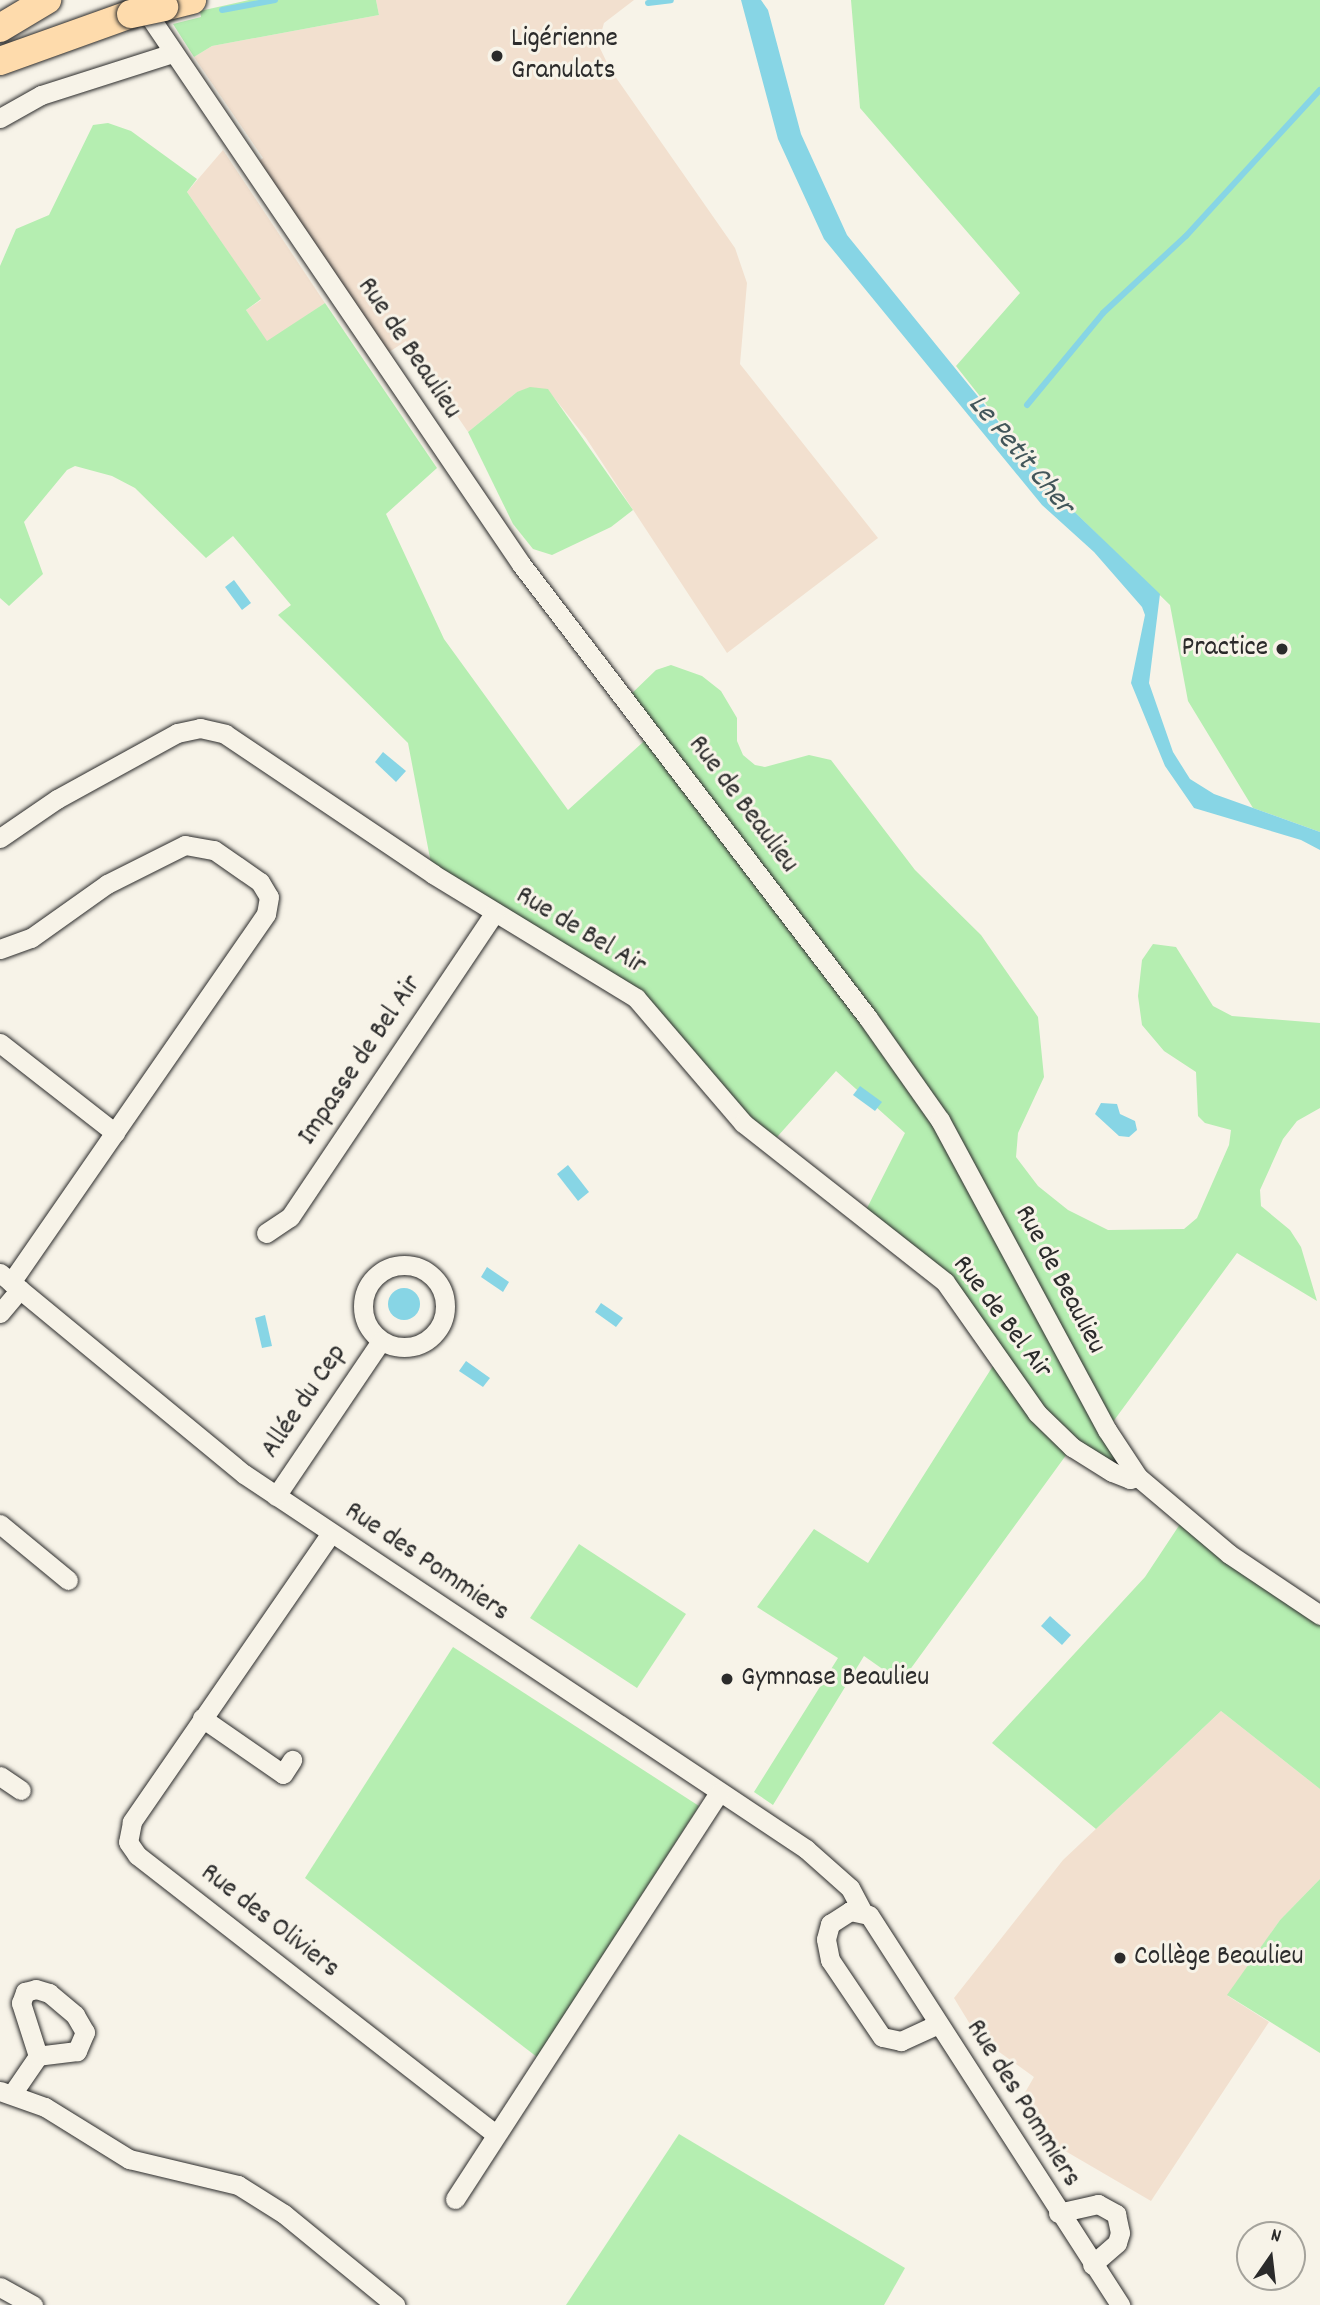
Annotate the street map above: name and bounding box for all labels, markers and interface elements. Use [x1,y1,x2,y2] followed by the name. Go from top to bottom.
[511,23,618,89] place label: Ligérienne Granulats
[489,48,505,64] marker: Ligérienne Granulats
[348,272,468,426] street label: Rue de Beaulieu
[958,388,1080,524] water label: Le Petit Cher
[1181,632,1268,666] place label: Practice
[1274,641,1290,657] marker: Practice
[679,730,805,880] street label: Rue de Beaulieu
[509,880,651,984] street label: Rue de Bel Air
[292,970,430,1152] street label: Impasse de Bel Air
[1006,1200,1112,1360] street label: Rue de Beaulieu
[944,1250,1058,1386] street label: Rue de Bel Air
[255,1339,355,1465] street label: Allée du Cep
[337,1496,515,1630] street label: Rue des Pommiers
[741,1662,929,1696] place label: Gymnase Beaulieu
[719,1671,735,1687] marker: Gymnase Beaulieu
[193,1857,345,1987] street label: Rue des Oliviers
[1134,1941,1304,1975] place label: Collège Beaulieu
[1112,1950,1128,1966] marker: Collège Beaulieu
[957,2014,1087,2194] street label: Rue des Pommiers
[1236,2221,1306,2291] north arrow
[1268,2223,1284,2251] text: N

